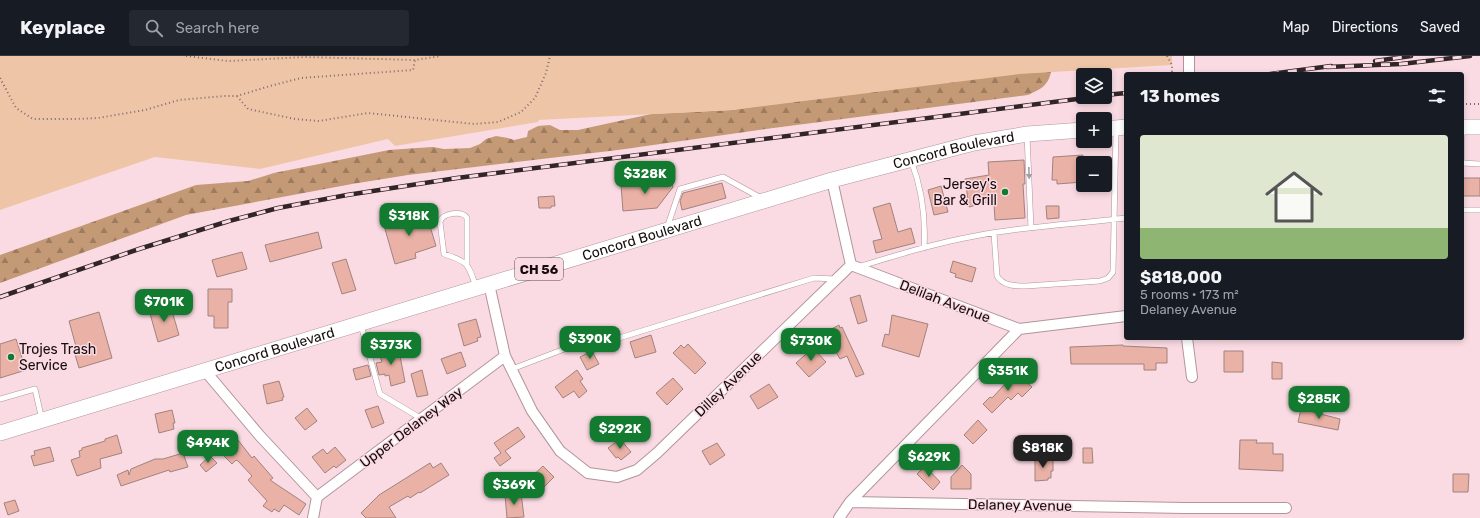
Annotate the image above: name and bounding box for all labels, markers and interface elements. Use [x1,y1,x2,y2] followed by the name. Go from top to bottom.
[129,10,409,46] search box
[20,16,105,39] text: Keyplace
[143,17,165,39] icon: search
[175,19,260,37] text: Search here
[1283,19,1310,36] text: Map
[1332,19,1398,36] text: Directions
[1420,19,1460,36] text: Saved
[1076,68,1112,192] map controls
[1076,68,1112,104] button: layers
[1426,85,1448,107] icon: filters
[1140,86,1220,106] text: 13 homes
[1076,112,1112,148] button: +
[891,128,1016,173] street label: Concord Boulevard
[1076,156,1112,192] button: −
[617,161,673,195] pin: $328K
[1258,161,1330,233] icon: home
[623,166,667,181] text: $328K
[1026,167,1032,180] one-way arrow
[933,176,997,209] place label: Jersey's Bar & Grill
[1000,187,1010,197] marker: Jersey's Bar & Grill
[381,203,437,237] pin: $318K
[389,208,429,223] text: $318K
[580,212,704,264] street label: Concord Boulevard
[515,258,563,280] road number: CH 56
[1140,267,1222,287] text: $818,000
[897,276,993,327] street label: Delilah Avenue
[1140,287,1239,302] text: 5 rooms · 173 m²
[136,289,192,323] pin: $701K
[144,294,184,309] text: $701K
[1140,302,1237,317] text: Delaney Avenue
[213,324,337,376] street label: Concord Boulevard
[562,326,618,360] pin: $390K
[783,328,839,362] pin: $730K
[568,331,612,346] text: $390K
[363,332,419,366] pin: $373K
[790,333,832,348] text: $730K
[370,337,412,352] text: $373K
[19,341,96,374] place label: Trojes Trash Service
[691,348,766,421] street label: Dilley Avenue
[6,352,16,362] marker: Trojes Trash Service
[980,358,1036,392] pin: $351K
[988,363,1028,378] text: $351K
[357,383,466,472] street label: Upper Delaney Way
[1291,386,1347,420] pin: $285K
[1298,391,1340,406] text: $285K
[592,416,648,450] pin: $292K
[599,421,641,436] text: $292K
[180,430,236,464] pin: $494K
[186,435,230,450] text: $494K
[1015,435,1071,469] pin: $818K
[1022,440,1064,455] text: $818K
[901,444,957,478] pin: $629K
[908,449,950,464] text: $629K
[486,472,542,506] pin: $369K
[493,477,535,492] text: $369K
[968,496,1072,515] street label: Delaney Avenue

